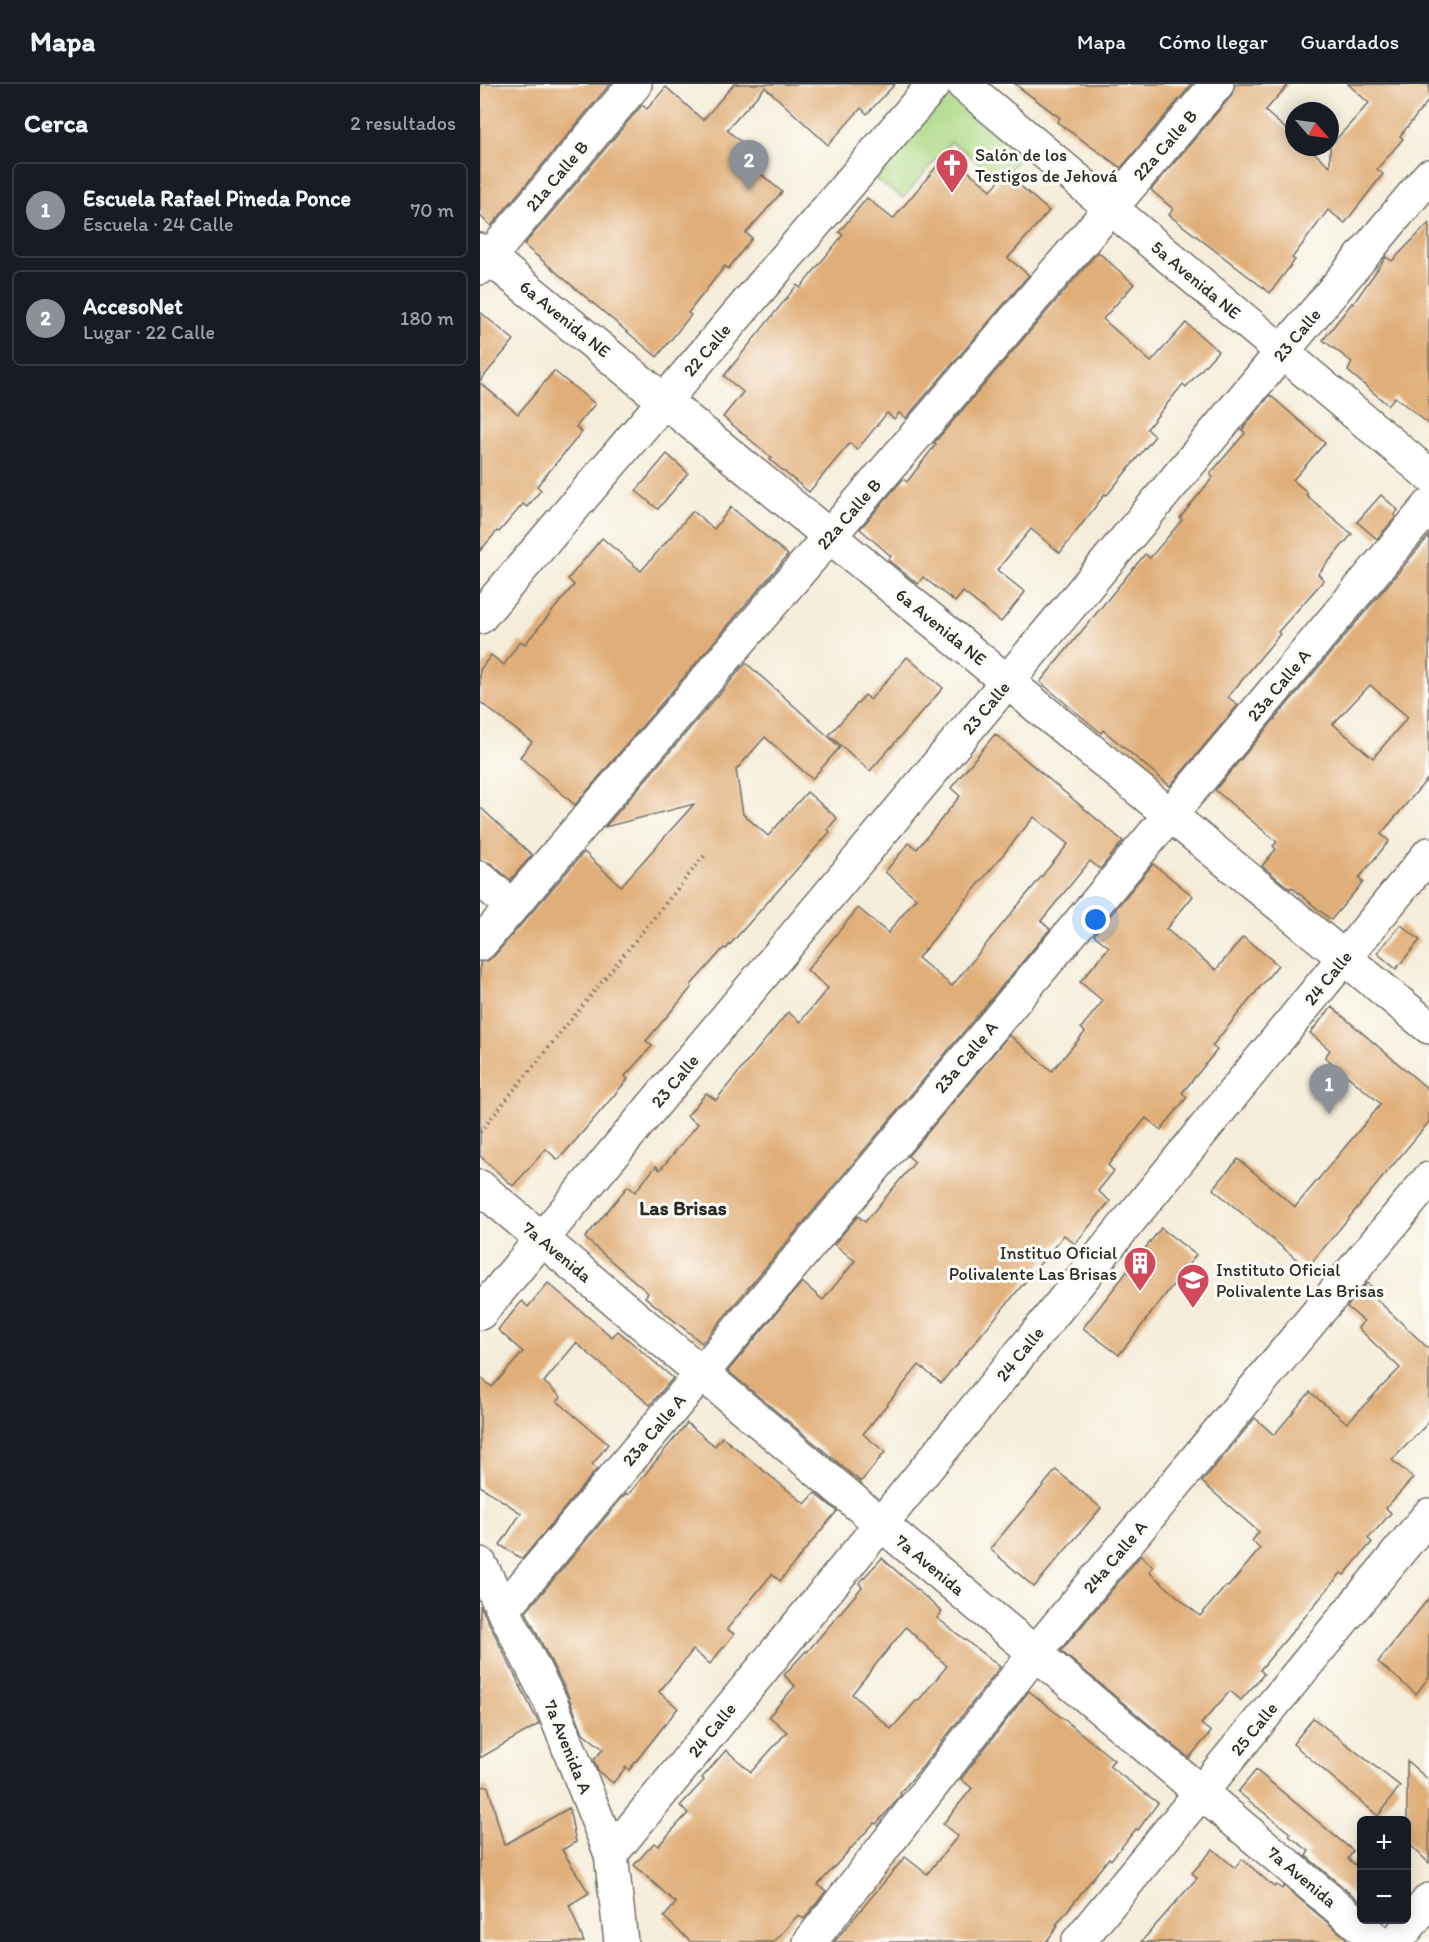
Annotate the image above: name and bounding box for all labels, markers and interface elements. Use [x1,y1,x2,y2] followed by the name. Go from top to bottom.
[30,24,95,58] text: Mapa
[1077,29,1126,54] text: Mapa
[1159,29,1268,54] text: Cómo llegar
[1301,29,1399,54] text: Guardados
[1285,102,1339,156] north arrow
[1128,105,1202,185] street label: 22a Calle B
[24,107,88,139] text: Cerca
[350,111,456,135] text: 2 resultados
[521,136,593,216] street label: 21a Calle B
[730,141,768,190] pin: 2
[975,144,1118,187] place label: Salón de los Testigos de Jehová
[934,147,970,194] church icon: Salón de los Testigos de Jehová
[83,185,351,212] text: Escuela Rafael Pineda Ponce
[41,198,50,222] text: 1
[410,198,454,222] text: 70 m
[83,212,234,236] text: Escuela · 24 Calle
[1147,236,1245,324] street label: 5a Avenida NE
[515,276,615,362] street label: 6a Avenida NE
[83,293,183,320] text: AccesoNet
[1268,304,1326,366] street label: 23 Calle
[40,306,51,330] text: 2
[400,306,454,330] text: 180 m
[678,319,736,381] street label: 22 Calle
[83,320,215,344] text: Lugar · 22 Calle
[812,474,886,554] street label: 22a Calle B
[891,584,991,670] street label: 6a Avenida NE
[1242,644,1316,726] street label: 23a Calle A
[957,677,1015,739] street label: 23 Calle
[1081,905,1110,934] your location
[1299,946,1357,1010] street label: 24 Calle
[929,1016,1003,1098] street label: 23a Calle A
[646,1050,704,1112] street label: 23 Calle
[1310,1064,1348,1114] pin: 1
[639,1196,727,1220] district label: Las Brisas
[518,1217,597,1288] street label: 7a Avenida
[949,1242,1117,1285] place label: Instituo Oficial Polivalente Las Brisas
[1122,1245,1158,1292] building icon: Instituo Oficial Polivalente Las Brisas
[1216,1259,1384,1302] place label: Instituto Oficial Polivalente Las Brisas
[1175,1262,1211,1309] school or university icon: Instituto Oficial Polivalente Las Brisas
[991,1322,1049,1386] street label: 24 Calle
[617,1389,691,1471] street label: 23a Calle A
[1078,1516,1152,1598] street label: 24a Calle A
[891,1530,970,1601] street label: 7a Avenida
[539,1697,597,1798] street label: 7a Avenida A
[683,1698,741,1762] street label: 24 Calle
[1226,1698,1282,1760] street label: 25 Calle
[1357,1816,1411,1924] map controls
[1357,1816,1411,1870] button: +
[1263,1842,1342,1913] street label: 7a Avenida
[1357,1870,1411,1924] button: −

